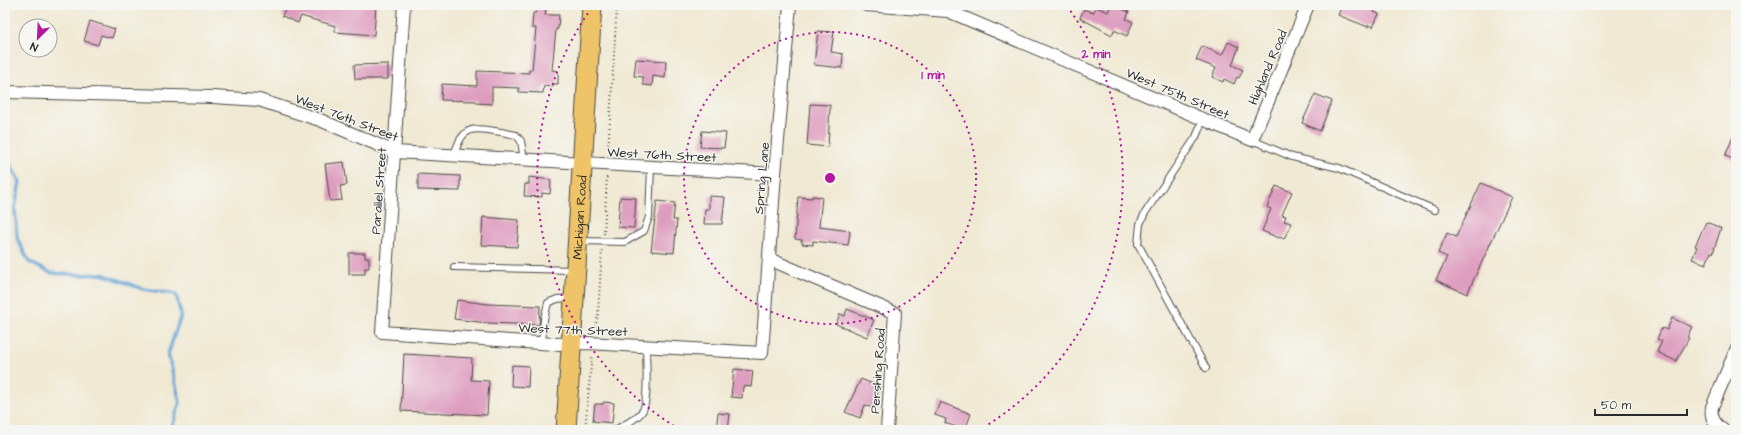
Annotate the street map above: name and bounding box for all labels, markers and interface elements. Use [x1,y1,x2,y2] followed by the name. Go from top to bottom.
[18,18,58,58] north arrow
[1244,27,1293,108] street label: Highland Road
[28,38,40,55] text: N
[1081,46,1110,63] text: 2 min
[1123,64,1233,124] street label: West 75th Street
[921,67,945,84] text: 1 min
[292,90,402,146] street label: West 76th Street
[750,141,775,215] street label: Spring Lane
[607,143,718,167] street label: West 76th Street
[367,146,391,235] street label: Parallel Street
[823,171,837,185] centre of rings
[568,175,592,260] street label: Michigan Road
[518,319,629,341] street label: West 77th Street
[866,327,891,415] street label: Pershing Road
[1595,391,1687,417] scale bar
[1601,397,1632,414] text: 50 m

